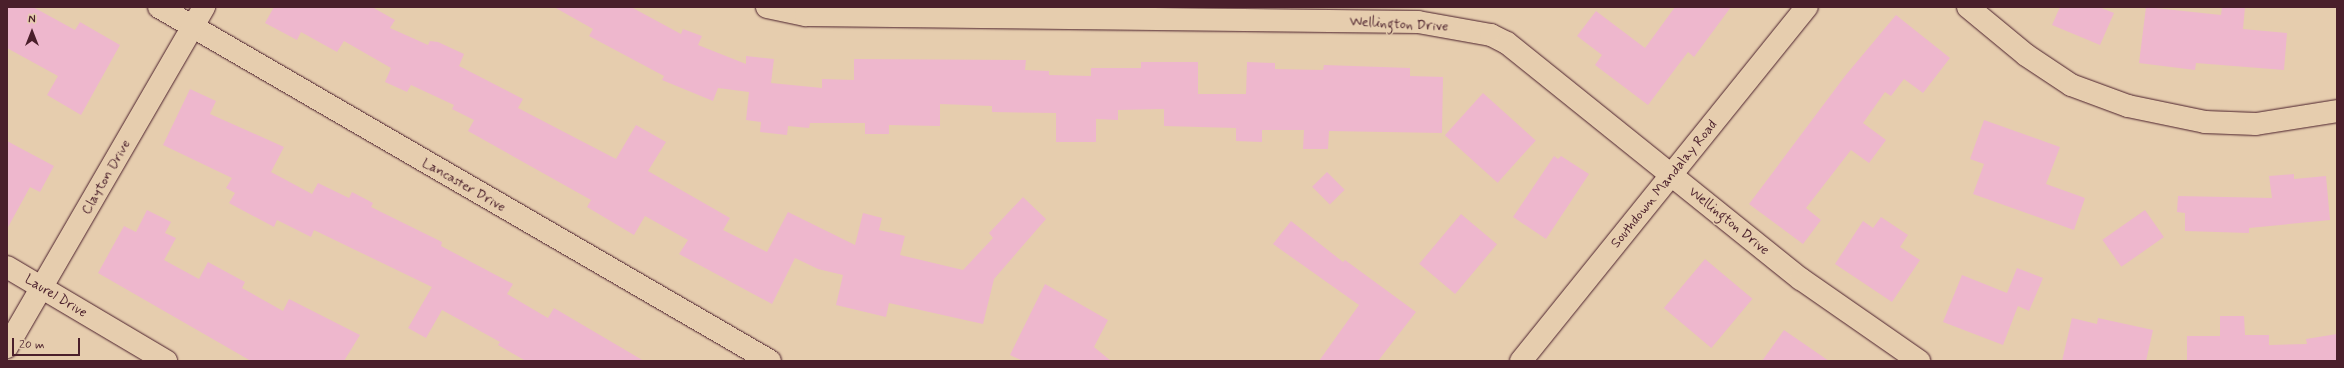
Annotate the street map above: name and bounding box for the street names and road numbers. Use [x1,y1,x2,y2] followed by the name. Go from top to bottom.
[1350,13,1448,35] street label: Wellington Drive
[1607,117,1721,251] street label: Southdown Mandalay Road
[78,137,134,217] street label: Clayton Drive
[419,154,509,216] street label: Lancaster Drive
[1686,184,1772,258] street label: Wellington Drive
[22,271,90,321] street label: Laurel Drive

